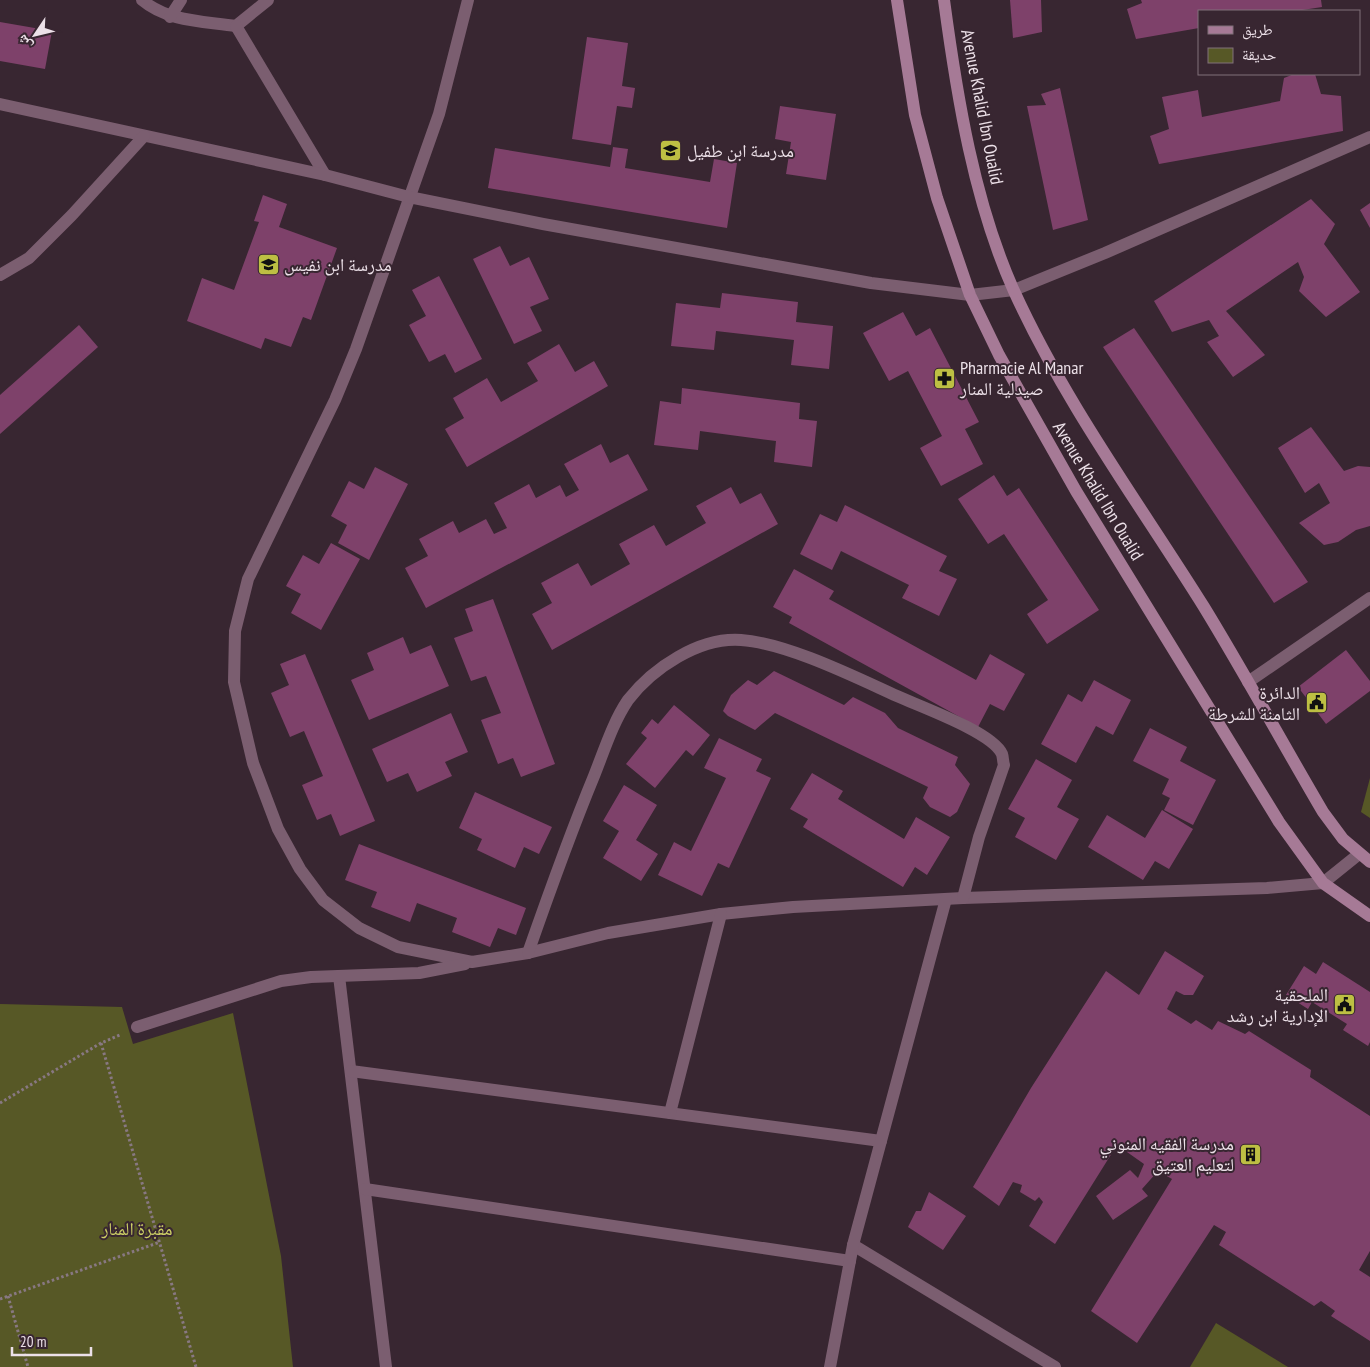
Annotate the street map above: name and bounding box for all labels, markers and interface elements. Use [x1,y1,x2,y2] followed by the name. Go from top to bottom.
[10,10,60,60] north arrow
[1198,10,1360,75] legend
[1242,20,1273,40] text: طريق
[956,27,1009,186] street label: Avenue Khalid Ibn Oualid
[13,31,36,54] text: ش
[1242,45,1277,64] text: حديقة
[659,139,683,163] school or university icon: مدرسة ابن طفيل
[687,139,794,162] place label: مدرسة ابن طفيل
[256,253,280,277] school or university icon: مدرسة ابن نفيس
[284,253,392,276] place label: مدرسة ابن نفيس
[959,356,1083,400] place label: Pharmacie Al Manar صيدلية المنار
[932,366,956,390] pharmacy icon: Pharmacie Al Manar صيدلية المنار
[1048,417,1149,564] street label: Avenue Khalid Ibn Oualid
[1208,681,1300,725] place label: الدائرة الثامنة للشرطة
[1304,691,1328,715] public building icon: الدائرة الثامنة للشرطة
[1227,983,1328,1027] place label: الملحقية الإدارية ابن رشد
[1332,993,1356,1017] public building icon: الملحقية الإدارية ابن رشد
[1100,1132,1234,1177] place label: مدرسة الفقيه المنوني لتعليم العتيق
[1238,1142,1262,1166] building icon: مدرسة الفقيه المنوني لتعليم العتيق
[100,1217,173,1240] park label: مقبرة المنار
[12,1324,91,1356] scale bar
[20,1332,46,1351] text: 20 m

